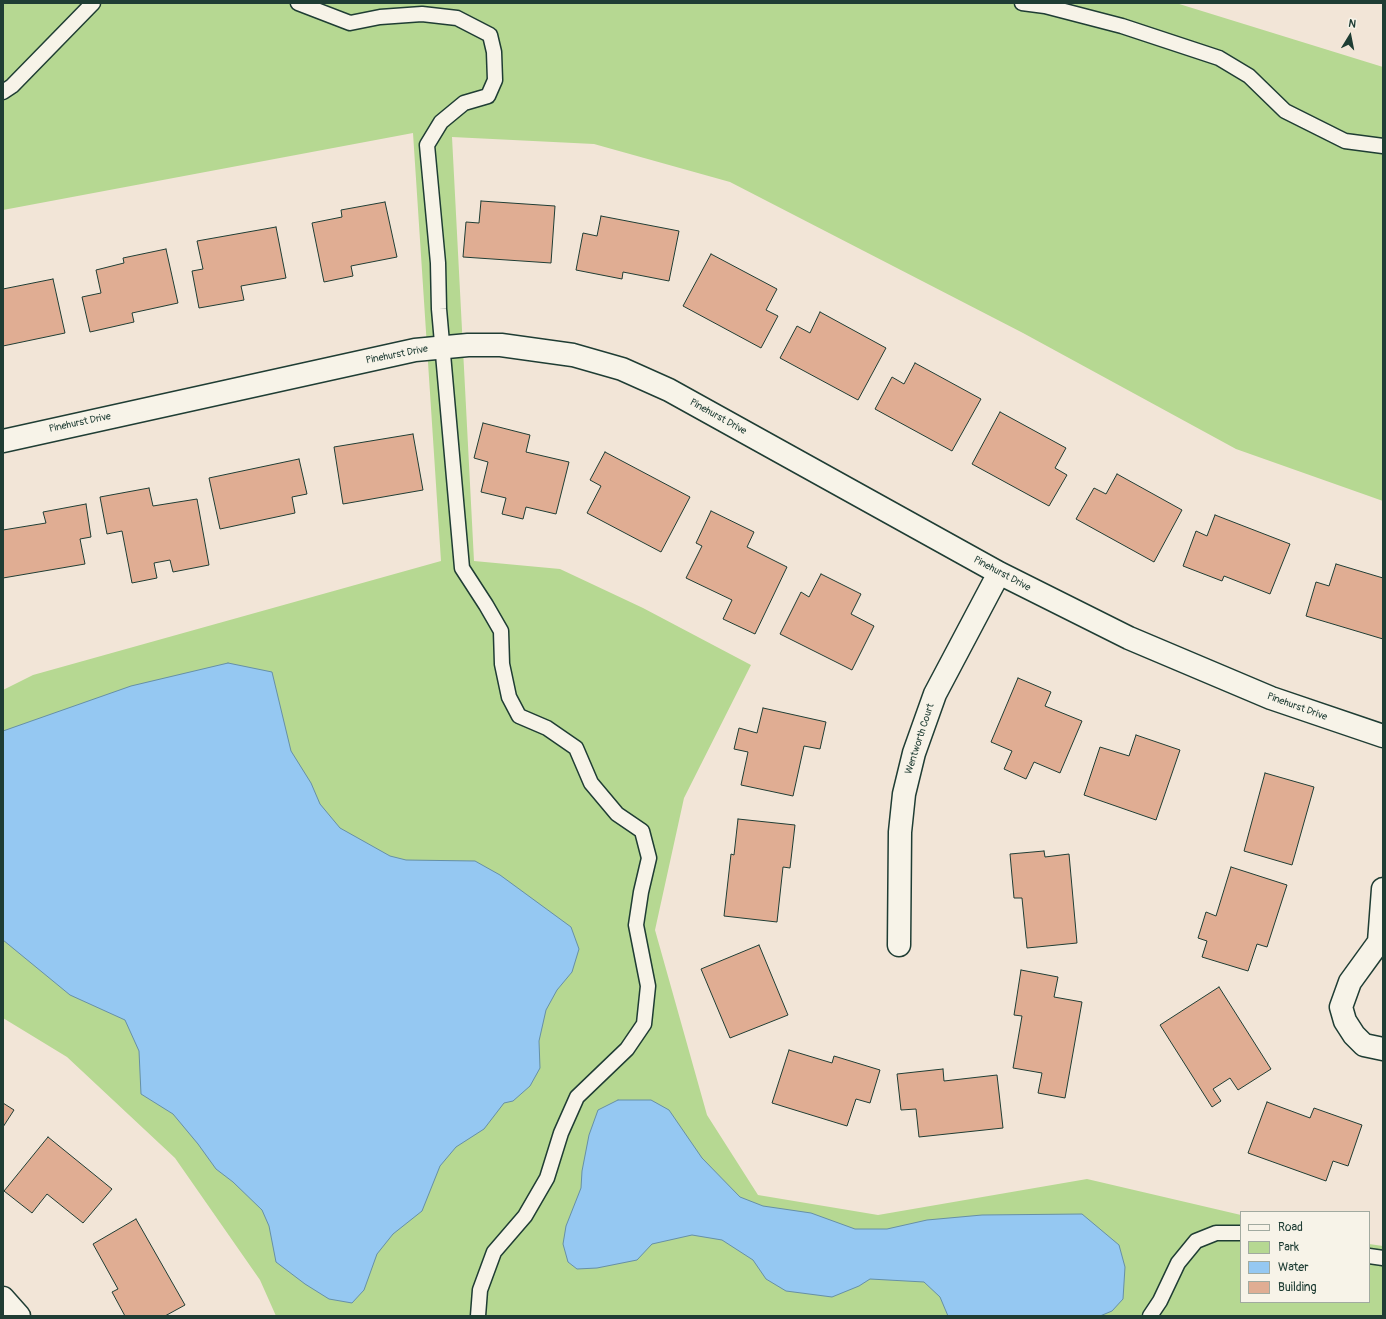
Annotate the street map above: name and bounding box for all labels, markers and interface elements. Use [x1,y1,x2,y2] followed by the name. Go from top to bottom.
[1330,16,1370,56] north arrow
[1347,17,1357,31] text: N
[365,343,429,367] street label: Pinehurst Drive
[687,396,749,438] street label: Pinehurst Drive
[48,411,112,435] street label: Pinehurst Drive
[971,554,1033,594] street label: Pinehurst Drive
[1265,691,1329,723] street label: Pinehurst Drive
[903,702,937,776] street label: Wentworth Court
[1240,1211,1370,1303] legend
[1278,1220,1303,1235] text: Road
[1278,1240,1299,1255] text: Park
[1278,1260,1309,1275] text: Water
[1278,1280,1317,1295] text: Building

